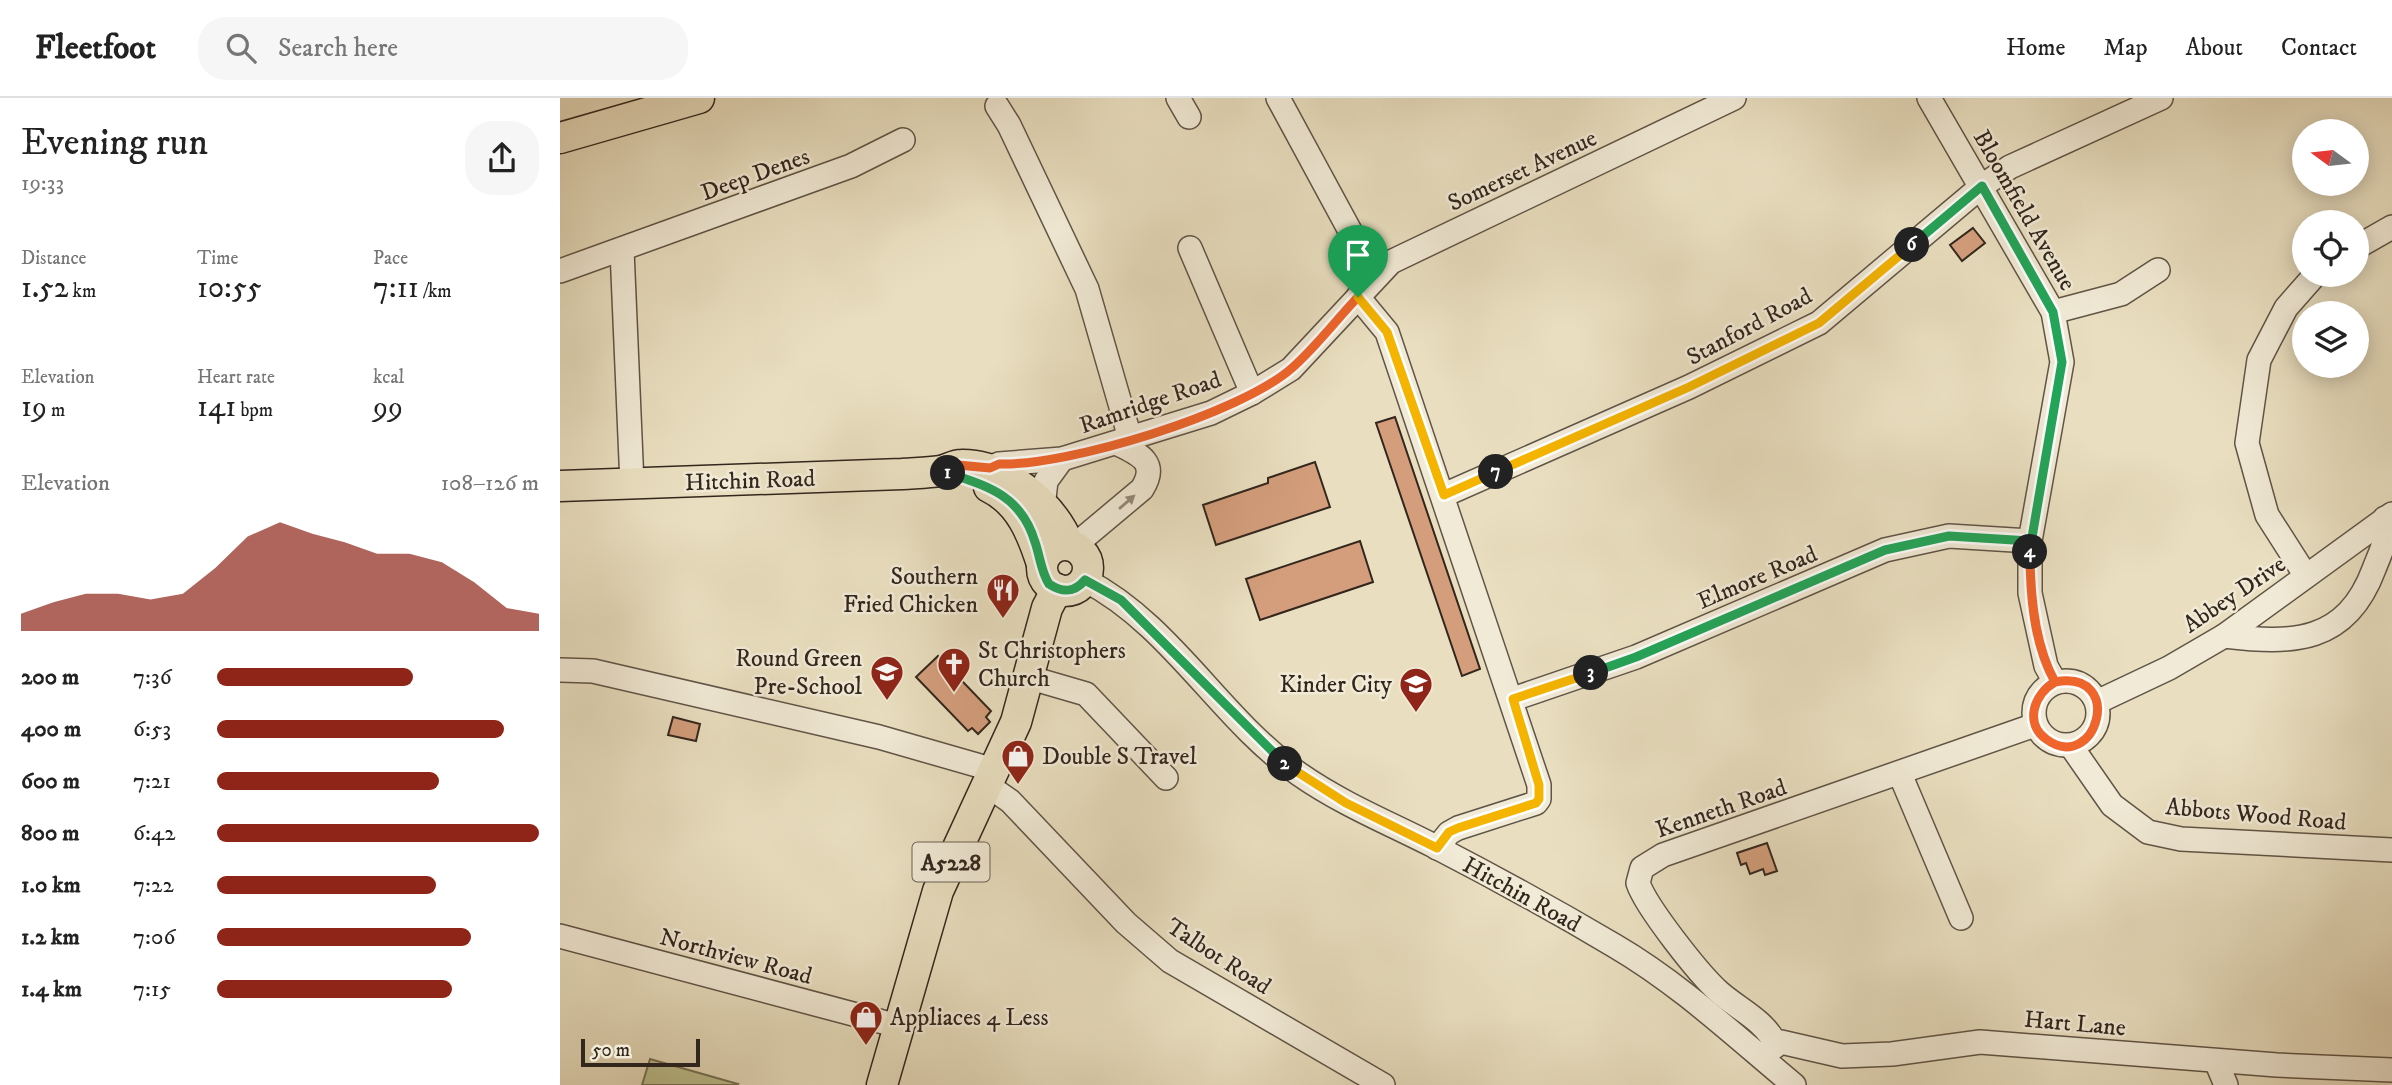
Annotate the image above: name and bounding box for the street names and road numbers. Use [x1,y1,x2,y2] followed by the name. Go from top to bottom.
[1443,123,1602,219] street label: Somerset Avenue
[1966,125,2082,296] street label: Bloomfield Avenue
[697,141,814,208] street label: Deep Denes
[1682,281,1817,372] street label: Stanford Road
[1076,365,1225,441] street label: Ramridge Road
[684,464,816,498] street label: Hitchin Road
[1693,539,1822,617] street label: Elmore Road
[2177,549,2292,640] street label: Abbey Drive
[1652,773,1791,845] street label: Kenneth Road
[2164,792,2348,838] street label: Abbots Wood Road
[912,842,990,882] road number: A5228
[1457,850,1586,940] street label: Hitchin Road
[1160,912,1276,1002] street label: Talbot Road
[656,922,815,992] street label: Northview Road
[2023,1005,2127,1043] street label: Hart Lane

